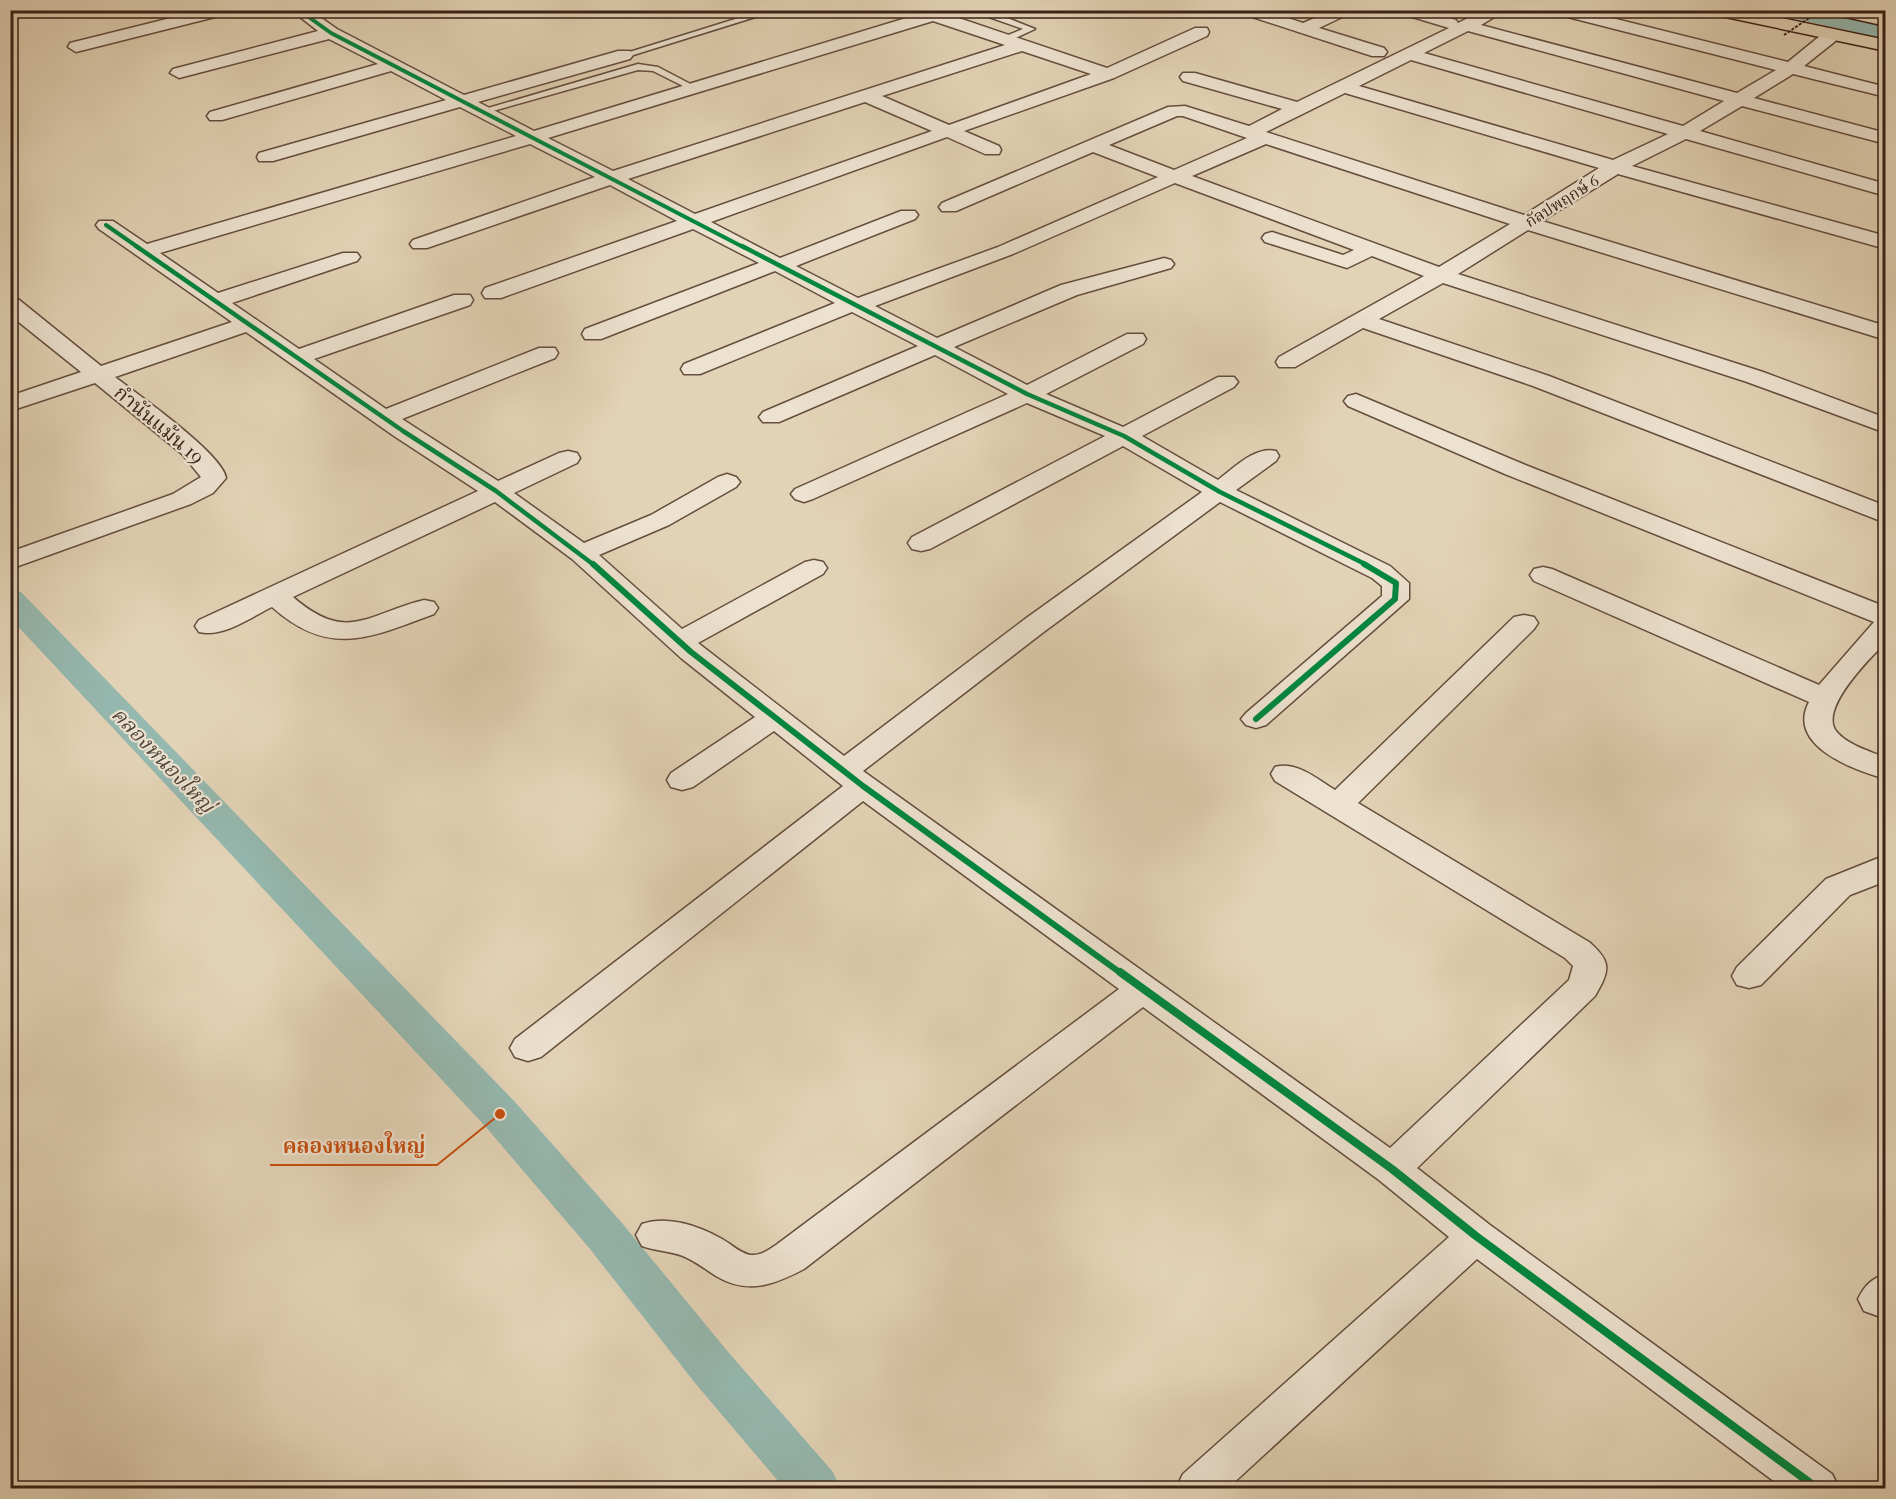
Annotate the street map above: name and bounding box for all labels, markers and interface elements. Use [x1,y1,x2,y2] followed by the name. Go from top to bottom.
[1521,171,1603,231] street label: กัลปพฤกษ์ 6
[110,381,208,469] street label: กำนันแม้น 19
[106,700,224,821] water label: คลองหนองใหญ่
[270,1126,437,1165] callout: คลองหนองใหญ่
[283,1131,425,1158] text: คลองหนองใหญ่

